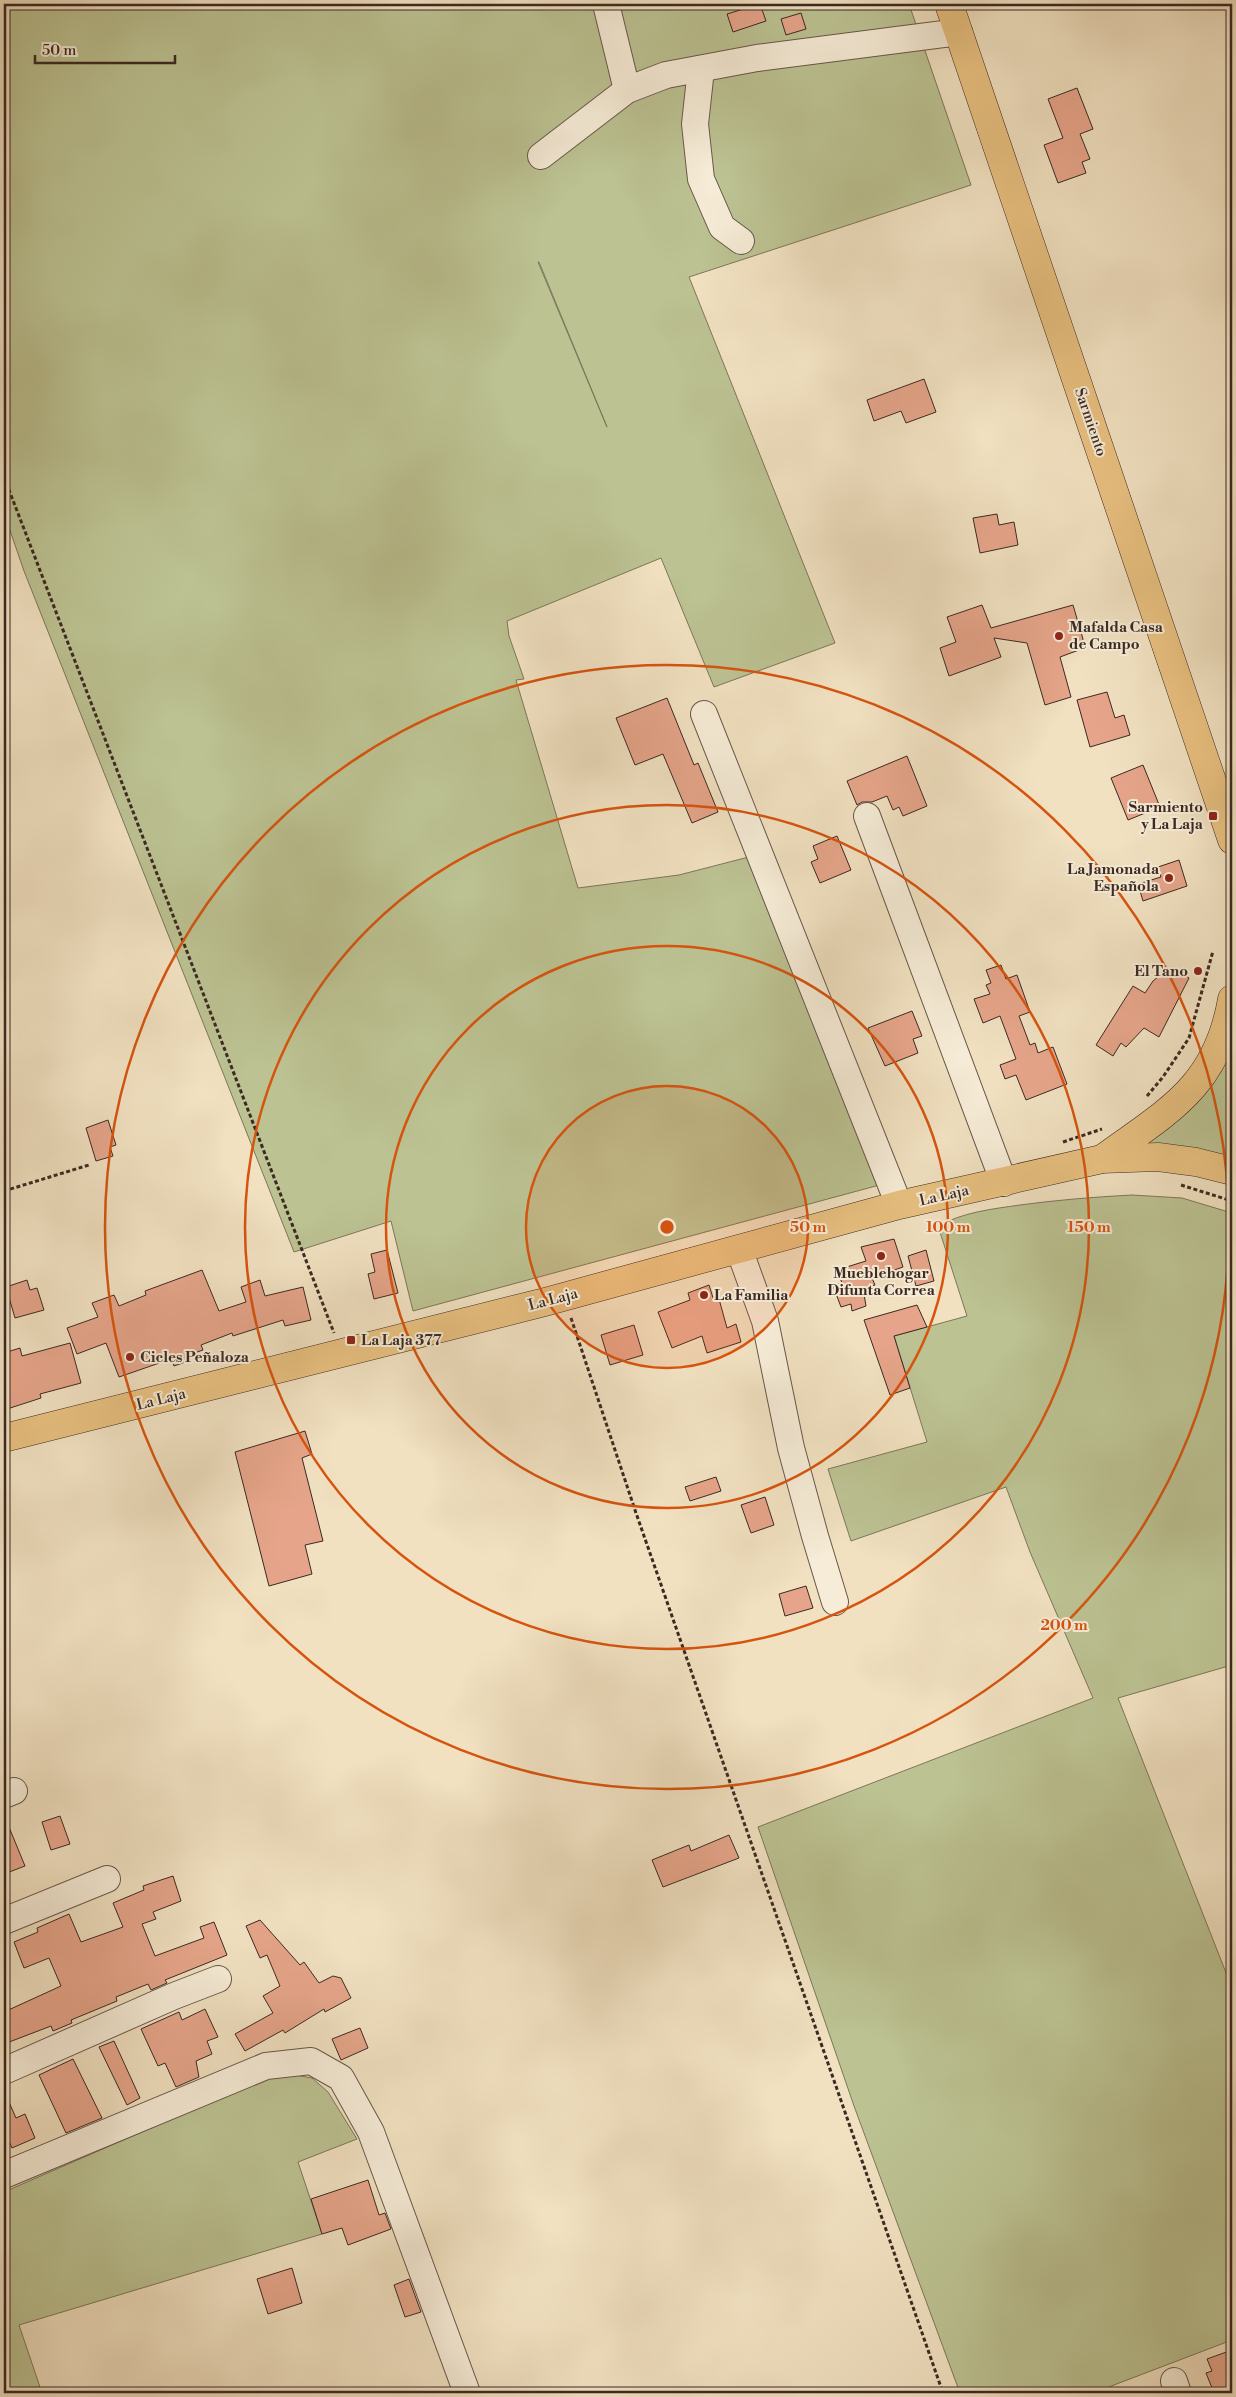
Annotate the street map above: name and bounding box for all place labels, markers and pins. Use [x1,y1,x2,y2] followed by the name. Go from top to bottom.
[1069,618,1164,654] place label: Mafalda Casa de Campo
[1053,630,1065,642] marker: Mafalda Casa de Campo
[1129,798,1204,834] place label: Sarmiento y La Laja
[1207,810,1219,822] marker: Sarmiento y La Laja
[1067,860,1160,896] place label: La Jamonada Española
[1163,872,1175,884] marker: La Jamonada Española
[1134,962,1188,981] place label: El Tano
[1192,965,1204,977] marker: El Tano
[658,1218,676,1236] centre of rings
[875,1250,887,1262] marker: Mueblehogar Difunta Correa
[827,1264,936,1300] place label: Mueblehogar Difunta Correa
[714,1286,789,1305] place label: La Familia
[698,1289,710,1301] marker: La Familia
[361,1331,442,1350] place label: La Laja 377
[345,1334,357,1346] marker: La Laja 377
[140,1348,250,1367] place label: Cicles Peñaloza
[124,1351,136,1363] marker: Cicles Peñaloza

